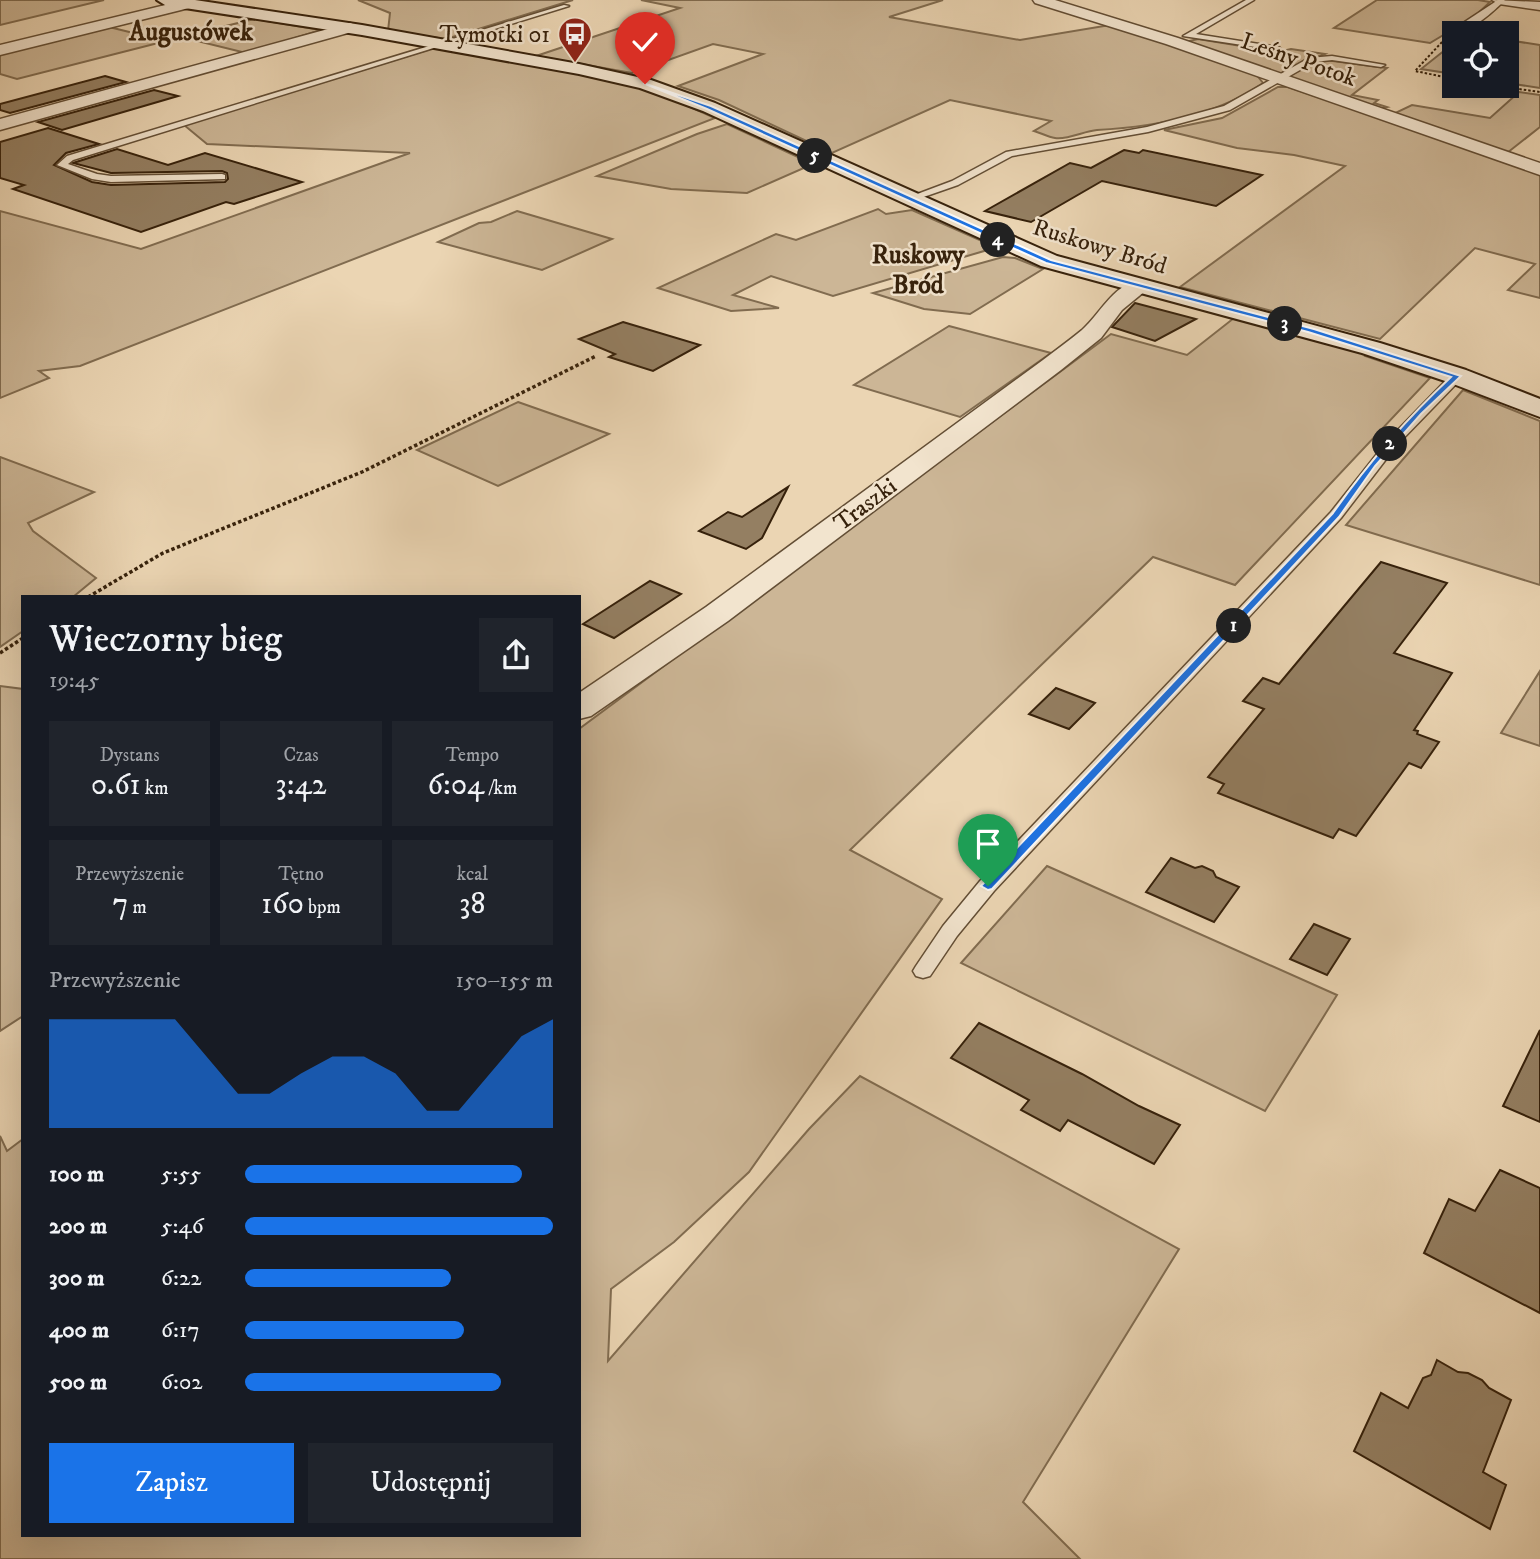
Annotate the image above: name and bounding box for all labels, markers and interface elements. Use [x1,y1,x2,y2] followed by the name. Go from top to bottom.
[615,12.0,675,84] pin
[556,15,594,64] bus stop icon: Tymotki 01
[128,16,254,49] district label: Augustówek
[439,20,550,50] place label: Tymotki 01
[1442,21,1519,98] map controls
[1442,21,1519,98] button: locate
[626,23,664,61] icon: check
[1237,26,1361,94] street label: Leśny Potok
[798,138,832,174] pin: 5
[810,144,819,167] text: 5
[1029,212,1170,282] street label: Ruskowy Bród
[981,222,1016,258] pin: 4
[992,228,1003,251] text: 4
[872,239,965,302] district label: Ruskowy Bród
[1268,306,1302,342] pin: 3
[1281,312,1288,335] text: 3
[1372,426,1408,462] pin: 2
[1385,432,1394,455] text: 2
[828,471,903,538] street label: Traszki
[1216,608,1252,644] pin: 1
[1230,614,1237,637] text: 1
[49,616,282,664] text: Wieczorny bieg
[479,618,553,692] button: share
[49,666,99,695] text: 19:45
[100,744,160,767] text: Dystans
[283,744,319,767] text: Czas
[446,744,499,767] text: Tempo
[91,767,141,804] text: 0.61
[275,767,327,804] text: 3:42
[427,767,484,804] text: 6:04
[141,777,168,800] text: km
[484,777,517,800] text: /km
[958,814,1018,886] pin
[969,825,1007,863] icon: arrive
[75,863,184,886] text: Przewyższenie
[278,863,324,886] text: Tętno
[457,863,488,886] text: kcal
[113,886,128,923] text: 7
[261,886,304,923] text: 160
[459,886,485,923] text: 38
[128,896,147,919] text: m
[304,896,341,919] text: bpm
[49,966,181,995] text: Przewyższenie
[455,966,553,995] text: 150–155 m
[49,1160,104,1189] text: 100 m
[161,1160,201,1189] text: 5:55
[49,1212,107,1241] text: 200 m
[161,1212,204,1241] text: 5:46
[49,1264,105,1293] text: 300 m
[161,1264,202,1293] text: 6:22
[49,1316,109,1345] text: 400 m
[161,1316,200,1345] text: 6:17
[49,1368,107,1397] text: 500 m
[161,1368,203,1397] text: 6:02
[49,1443,294,1523] button: Zapisz
[308,1443,553,1523] button: Udostępnij

